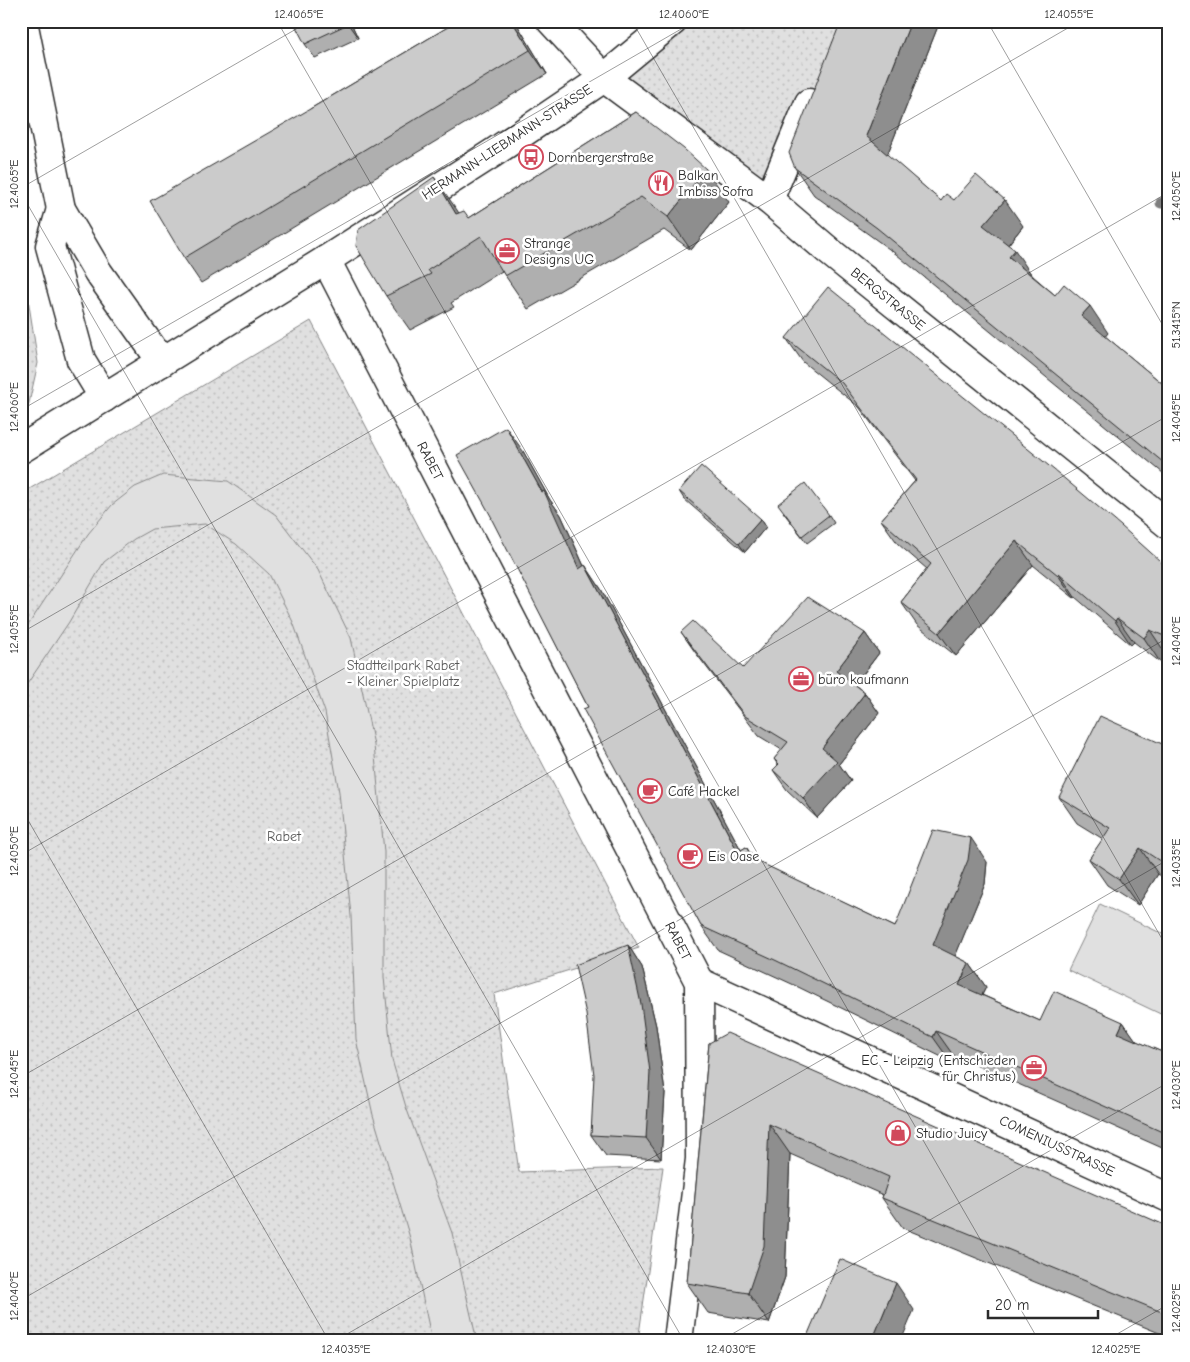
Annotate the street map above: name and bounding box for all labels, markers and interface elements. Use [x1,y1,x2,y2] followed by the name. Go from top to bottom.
[274,7,324,21] text: 12.4065°E
[659,7,709,21] text: 12.4060°E
[1044,7,1094,21] text: 12.4055°E
[419,80,595,204] street label: HERMANN-LIEBMANN-STRASSE
[518,144,544,170] bus stop icon: Dornbergerstraße
[548,149,654,166] place label: Dornbergerstraße
[7,159,21,209] text: 12.4065°E
[678,167,754,200] place label: Balkan Imbiss Sofra
[648,170,674,196] restaurant icon: Balkan Imbiss Sofra
[1169,171,1183,221] text: 12.4050°E
[524,235,594,268] place label: Strange Designs UG
[494,238,520,264] office icon: Strange Designs UG
[847,264,929,334] street label: BERGSTRASSE
[1169,301,1183,349] text: 51.3415°N
[7,382,21,432] text: 12.4060°E
[1169,394,1183,442] text: 12.4045°E
[413,439,447,484] street label: RABET
[7,604,21,654] text: 12.4055°E
[1169,616,1183,666] text: 12.4040°E
[347,657,460,690] park label: Stadtteilpark Rabet - Kleiner Spielplatz
[788,666,814,692] office icon: büro kaufmann
[818,671,909,688] place label: büro kaufmann
[637,778,663,804] cafe icon: Café Hackel
[668,783,740,800] place label: Café Hackel
[7,826,21,876] text: 12.4050°E
[267,828,302,845] park label: Rabet
[1169,839,1183,887] text: 12.4035°E
[677,843,703,869] cafe icon: Eis Oase
[708,848,759,865] place label: Eis Oase
[661,919,695,964] street label: RABET
[7,1050,21,1098] text: 12.4045°E
[861,1052,1016,1085] place label: EC - Leipzig (Entschieden für Christus)
[1021,1055,1047,1081] office icon: EC - Leipzig (Entschieden für Christus)
[1169,1060,1183,1110] text: 12.4030°E
[997,1112,1117,1180] street label: COMENIUSSTRASSE
[885,1120,911,1146] shop icon: Studio Juicy
[916,1125,988,1142] place label: Studio Juicy
[7,1271,21,1321] text: 12.4040°E
[1169,1284,1183,1332] text: 12.4025°E
[988,1287,1098,1319] scale bar
[995,1296,1029,1314] text: 20 m
[322,1342,370,1356] text: 12.4035°E
[706,1342,756,1356] text: 12.4030°E
[1092,1342,1140,1356] text: 12.4025°E

